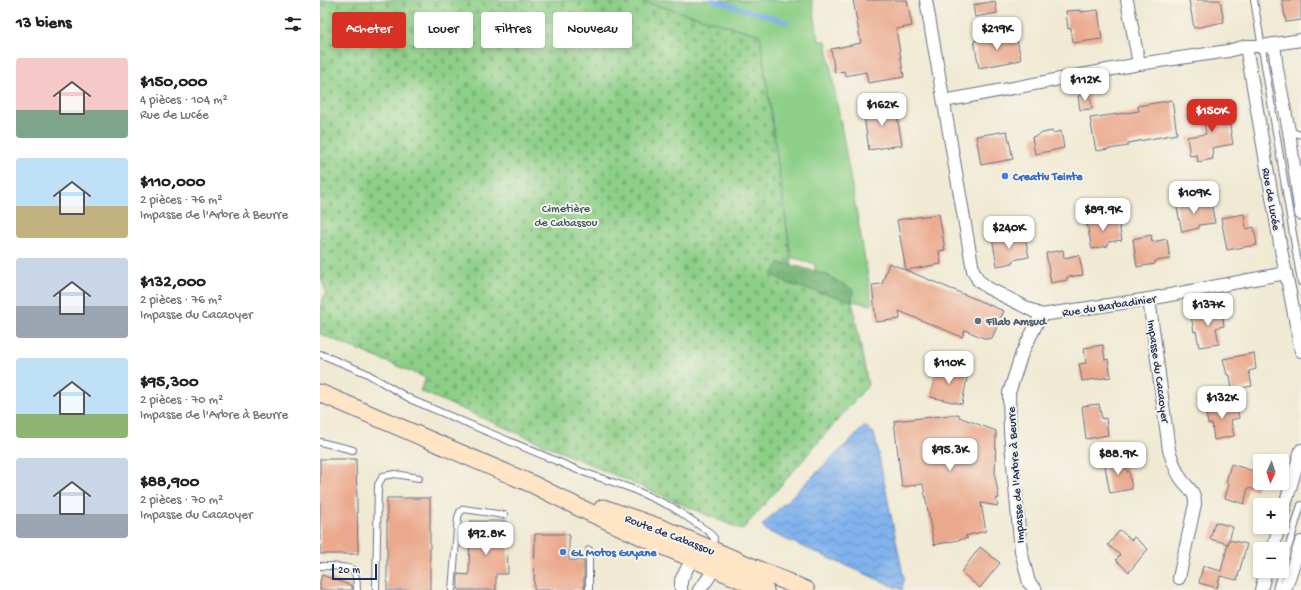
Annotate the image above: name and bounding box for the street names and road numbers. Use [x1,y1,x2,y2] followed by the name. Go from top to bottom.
[1258,167,1283,233] street label: Rue de Lucée
[1061,292,1159,321] street label: Rue du Barbadinier
[1143,319,1171,425] street label: Impasse du Cacaoyer
[1005,405,1029,544] street label: Impasse de l'Arbre à Beurre
[622,512,716,560] street label: Route de Cabassou

